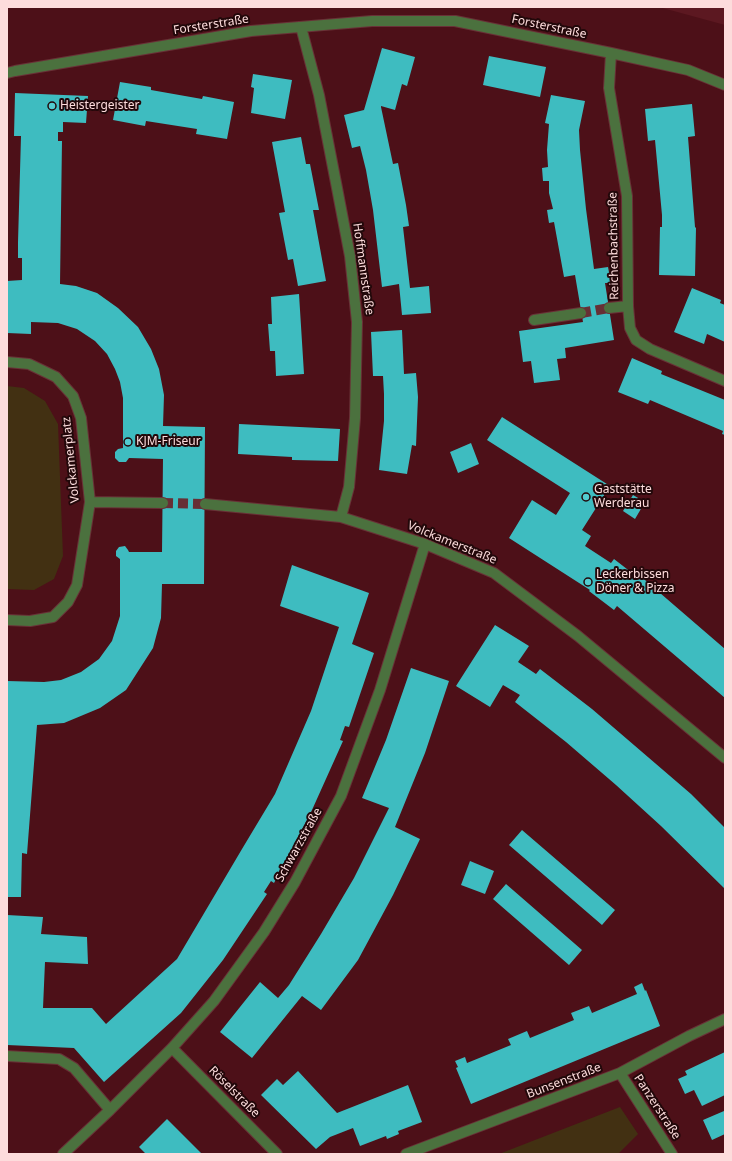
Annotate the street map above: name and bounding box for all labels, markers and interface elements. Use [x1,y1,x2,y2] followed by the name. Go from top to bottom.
[172,12,250,38] street label: Forsterstraße
[510,12,588,42] street label: Forsterstraße
[60,99,139,113] place label: Heistergeister
[47,101,57,111] marker: Heistergeister
[606,192,622,300] street label: Reichenbachstraße
[349,222,377,316] street label: Hoffmannstraße
[59,416,83,504] street label: Volckamerplatz
[136,435,201,449] place label: KJM-Friseur
[123,437,133,447] marker: KJM-Friseur
[594,483,652,511] place label: Gaststätte Werderau
[581,492,591,502] marker: Gaststätte Werderau
[405,519,499,567] street label: Volckamerstraße
[596,568,675,596] place label: Leckerbissen Döner & Pizza
[583,577,593,587] marker: Leckerbissen Döner & Pizza
[273,805,325,885] street label: Schwarzstraße
[525,1060,603,1102] street label: Bunsenstraße
[206,1064,262,1120] street label: Röselstraße
[631,1072,683,1142] street label: Panzerstraße

